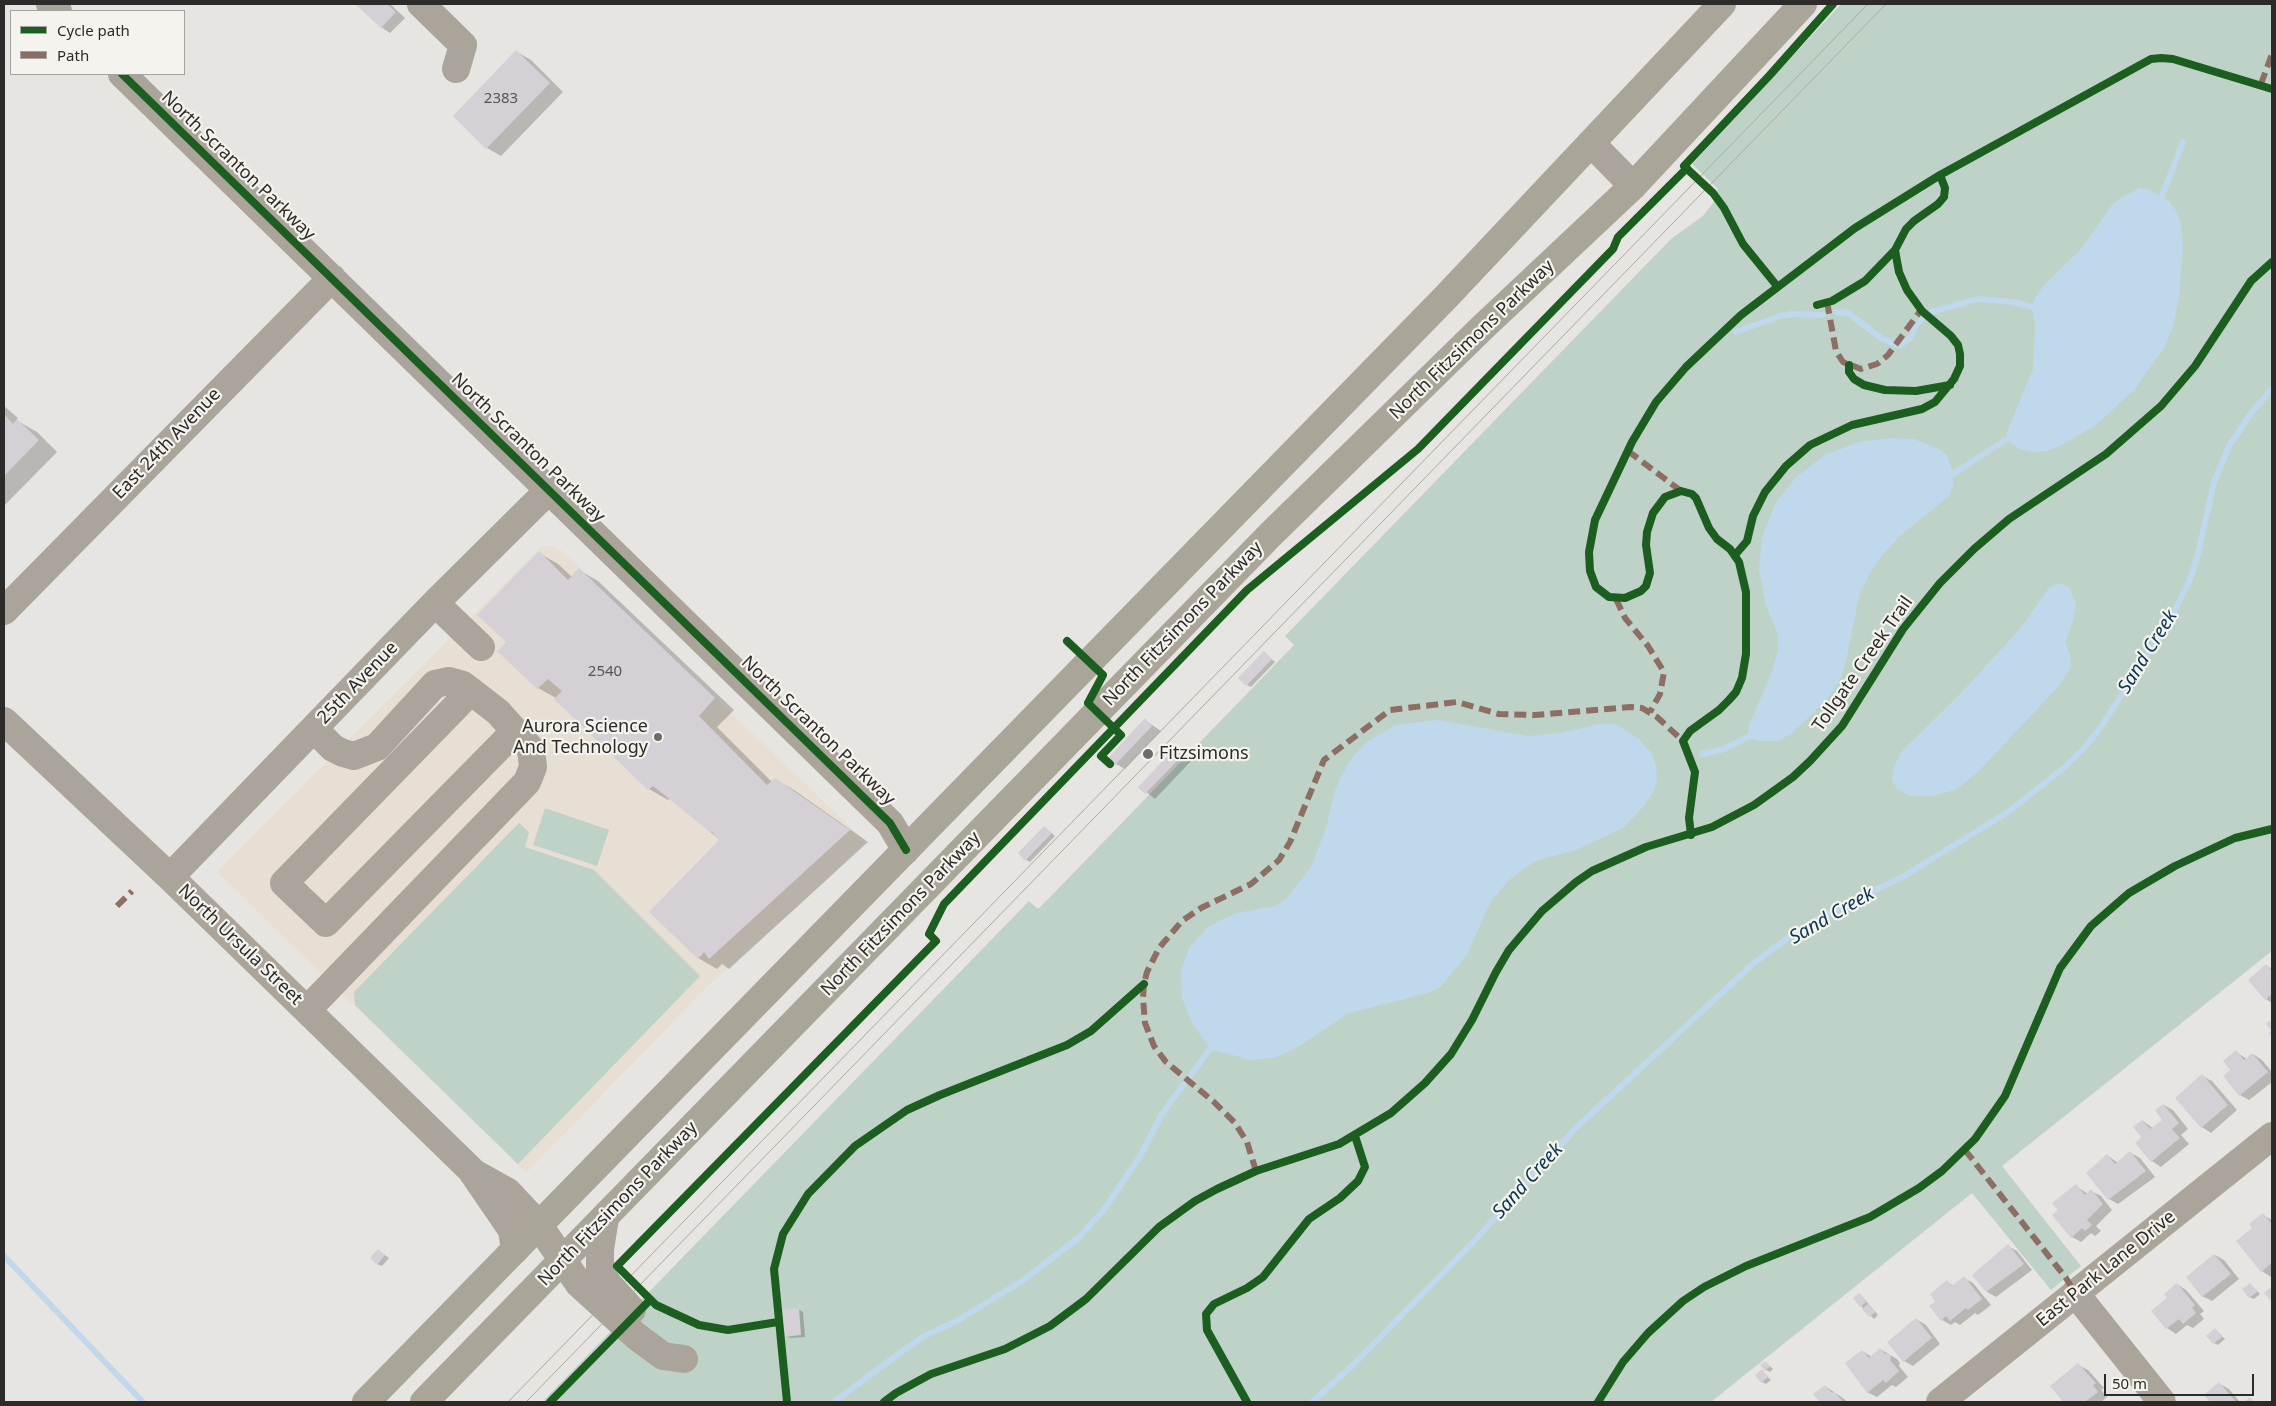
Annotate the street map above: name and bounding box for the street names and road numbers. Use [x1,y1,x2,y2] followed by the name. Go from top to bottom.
[156,87,320,245] street label: North Scranton Parkway
[1385,256,1559,424] street label: North Fitzsimons Parkway
[446,369,610,527] street label: North Scranton Parkway
[109,384,225,504] street label: East 24th Avenue
[1099,537,1267,711] street label: North Fitzsimons Parkway
[1808,592,1918,736] street label: Tollgate Creek Trail
[313,637,403,729] street label: 25th Avenue
[736,652,900,810] street label: North Scranton Parkway
[817,827,985,1001] street label: North Fitzsimons Parkway
[173,880,307,1010] street label: North Ursula Street
[534,1117,702,1291] street label: North Fitzsimons Parkway
[2032,1206,2180,1332] street label: East Park Lane Drive

